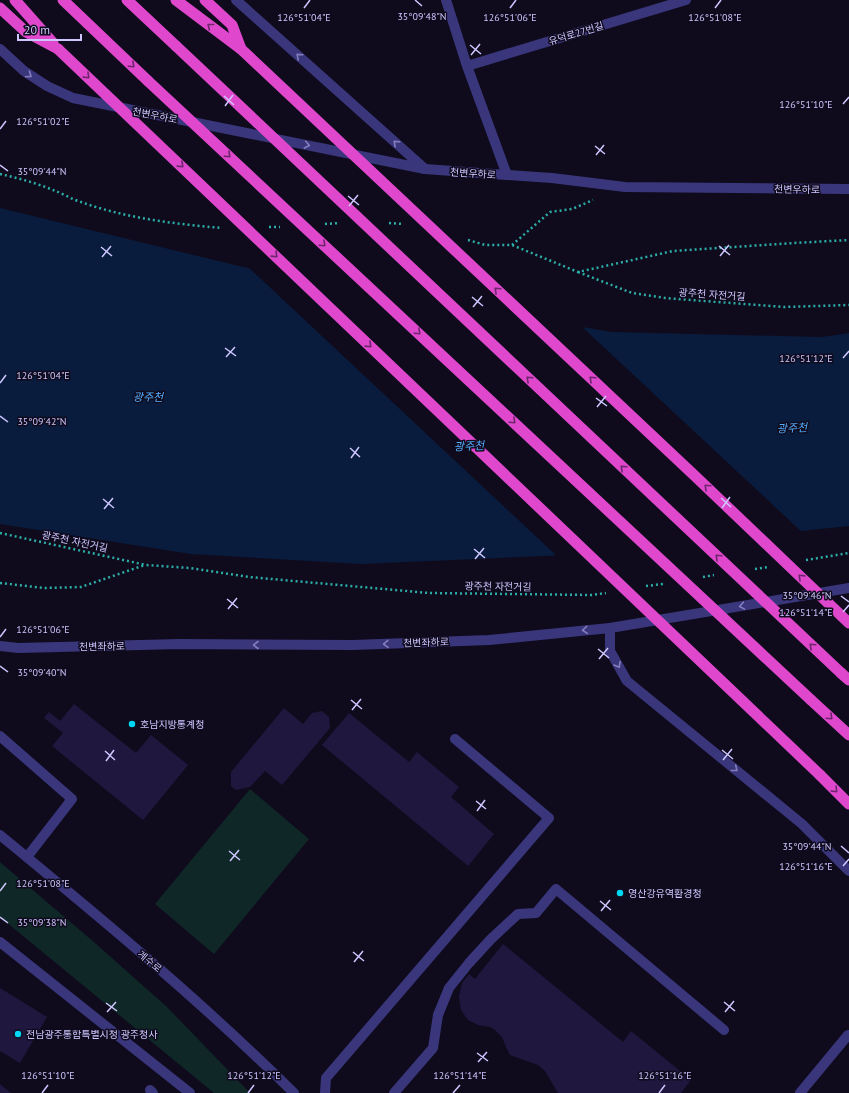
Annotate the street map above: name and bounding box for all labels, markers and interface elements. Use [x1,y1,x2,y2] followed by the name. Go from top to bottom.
[397,10,447,23] text: 35°09'48"N
[277,11,331,24] text: 126°51'04"E
[483,11,537,24] text: 126°51'06"E
[688,11,742,24] text: 126°51'08"E
[18,16,81,42] scale bar
[547,19,605,48] street label: 유덕로27번길
[24,22,50,37] text: 20 m
[207,24,214,31] one-way arrow
[296,54,304,61] one-way arrow
[127,61,135,68] one-way arrow
[25,70,32,77] one-way arrow
[82,71,90,79] one-way arrow
[779,98,833,111] text: 126°51'10"E
[131,105,179,126] street label: 천변우하로
[16,115,70,128] text: 126°51'02"E
[393,140,401,148] one-way arrow
[304,141,310,149] one-way arrow
[223,150,231,158] one-way arrow
[176,161,184,168] one-way arrow
[17,165,67,178] text: 35°09'44"N
[450,165,496,182] street label: 천변우하로
[774,183,820,196] street label: 천변우하로
[318,239,326,246] one-way arrow
[270,250,278,258] one-way arrow
[678,286,746,303] street label: 광주천 자전거길
[494,287,502,295] one-way arrow
[413,328,421,335] one-way arrow
[364,340,372,348] one-way arrow
[779,352,833,365] text: 126°51'12"E
[16,369,70,382] text: 126°51'04"E
[526,376,533,383] one-way arrow
[589,376,597,384] one-way arrow
[133,390,165,404] water label: 광주천
[17,415,67,428] text: 35°09'42"N
[508,416,516,424] one-way arrow
[776,420,809,436] water label: 광주천
[453,438,486,454] water label: 광주천
[620,465,628,473] one-way arrow
[704,484,712,492] one-way arrow
[41,528,109,555] street label: 광주천 자전거길
[715,554,723,562] one-way arrow
[798,574,806,582] one-way arrow
[464,579,532,594] street label: 광주천 자전거길
[782,589,832,602] text: 35°09'46"N
[738,601,745,610] one-way arrow
[779,606,833,619] text: 126°51'14"E
[16,623,70,636] text: 126°51'06"E
[582,626,588,635] one-way arrow
[403,635,449,650] street label: 천변좌하로
[383,639,389,648] one-way arrow
[79,640,125,653] street label: 천변좌하로
[253,641,259,649] one-way arrow
[809,643,817,651] one-way arrow
[613,661,620,668] one-way arrow
[17,666,67,679] text: 35°09'40"N
[825,713,833,720] one-way arrow
[140,718,204,731] place label: 호남지방통계청
[127,719,137,729] marker: 호남지방통계청
[731,765,738,772] one-way arrow
[830,785,838,793] one-way arrow
[782,840,832,853] text: 35°09'44"N
[779,860,833,873] text: 126°51'16"E
[16,877,70,890] text: 126°51'08"E
[628,887,702,900] place label: 영산강유역환경청
[615,888,625,898] marker: 영산강유역환경청
[17,916,67,929] text: 35°09'38"N
[135,948,164,975] street label: 계수로
[26,1028,158,1041] place label: 전남광주통합특별시청 광주청사
[13,1029,23,1039] marker: 전남광주통합특별시청 광주청사
[21,1069,75,1082] text: 126°51'10"E
[227,1069,281,1082] text: 126°51'12"E
[433,1069,487,1082] text: 126°51'14"E
[638,1069,692,1082] text: 126°51'16"E

